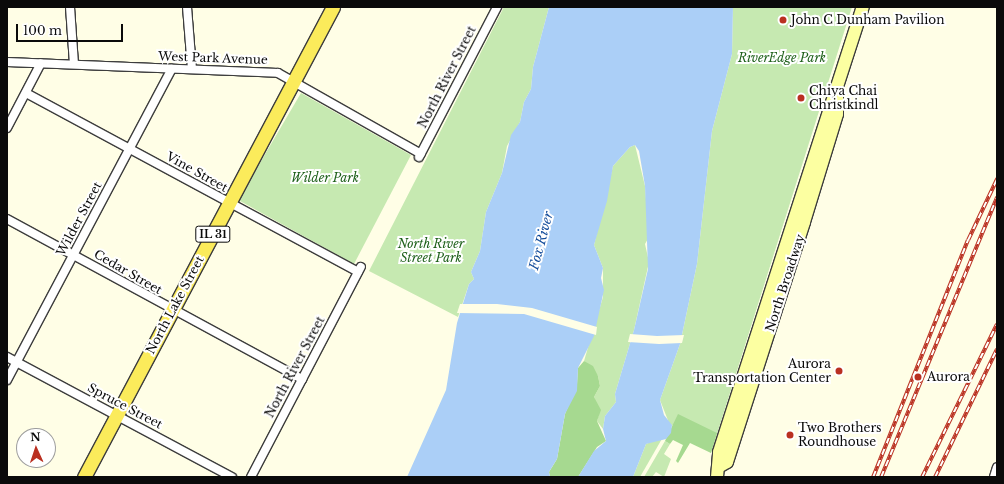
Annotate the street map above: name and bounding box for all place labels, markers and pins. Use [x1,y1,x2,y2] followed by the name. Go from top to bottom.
[791,13,944,27] place label: John C Dunham Pavilion
[778,15,788,25] marker: John C Dunham Pavilion
[809,84,878,112] place label: Chiya Chai Christkindl
[796,93,806,103] marker: Chiya Chai Christkindl
[693,357,831,385] place label: Aurora Transportation Center
[834,366,844,376] marker: Aurora Transportation Center
[927,370,970,384] place label: Aurora
[912,371,924,383] marker: Aurora
[798,421,882,449] place label: Two Brothers Roundhouse
[785,430,795,440] marker: Two Brothers Roundhouse

